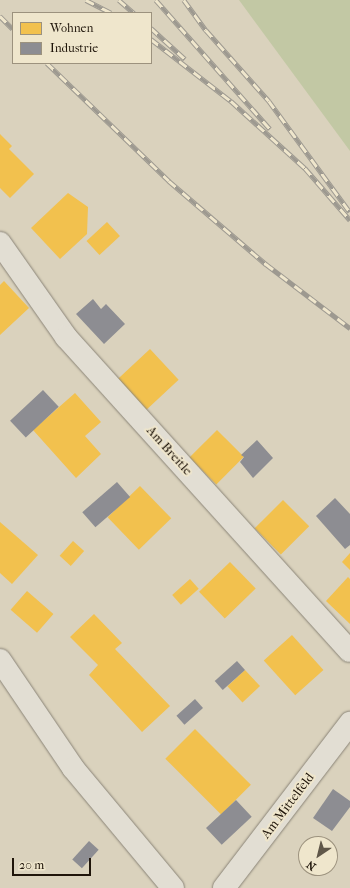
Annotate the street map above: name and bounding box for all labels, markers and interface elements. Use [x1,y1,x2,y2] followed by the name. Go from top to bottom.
[12,12,152,64] legend
[50,21,94,35] text: Wohnen
[50,41,98,55] text: Industrie
[143,423,195,479] street label: Am Breitle
[258,770,318,842] street label: Am Mittelfeld
[298,836,338,876] north arrow
[14,850,93,876] scale bar
[19,858,44,872] text: 20 m
[304,858,319,873] text: N

